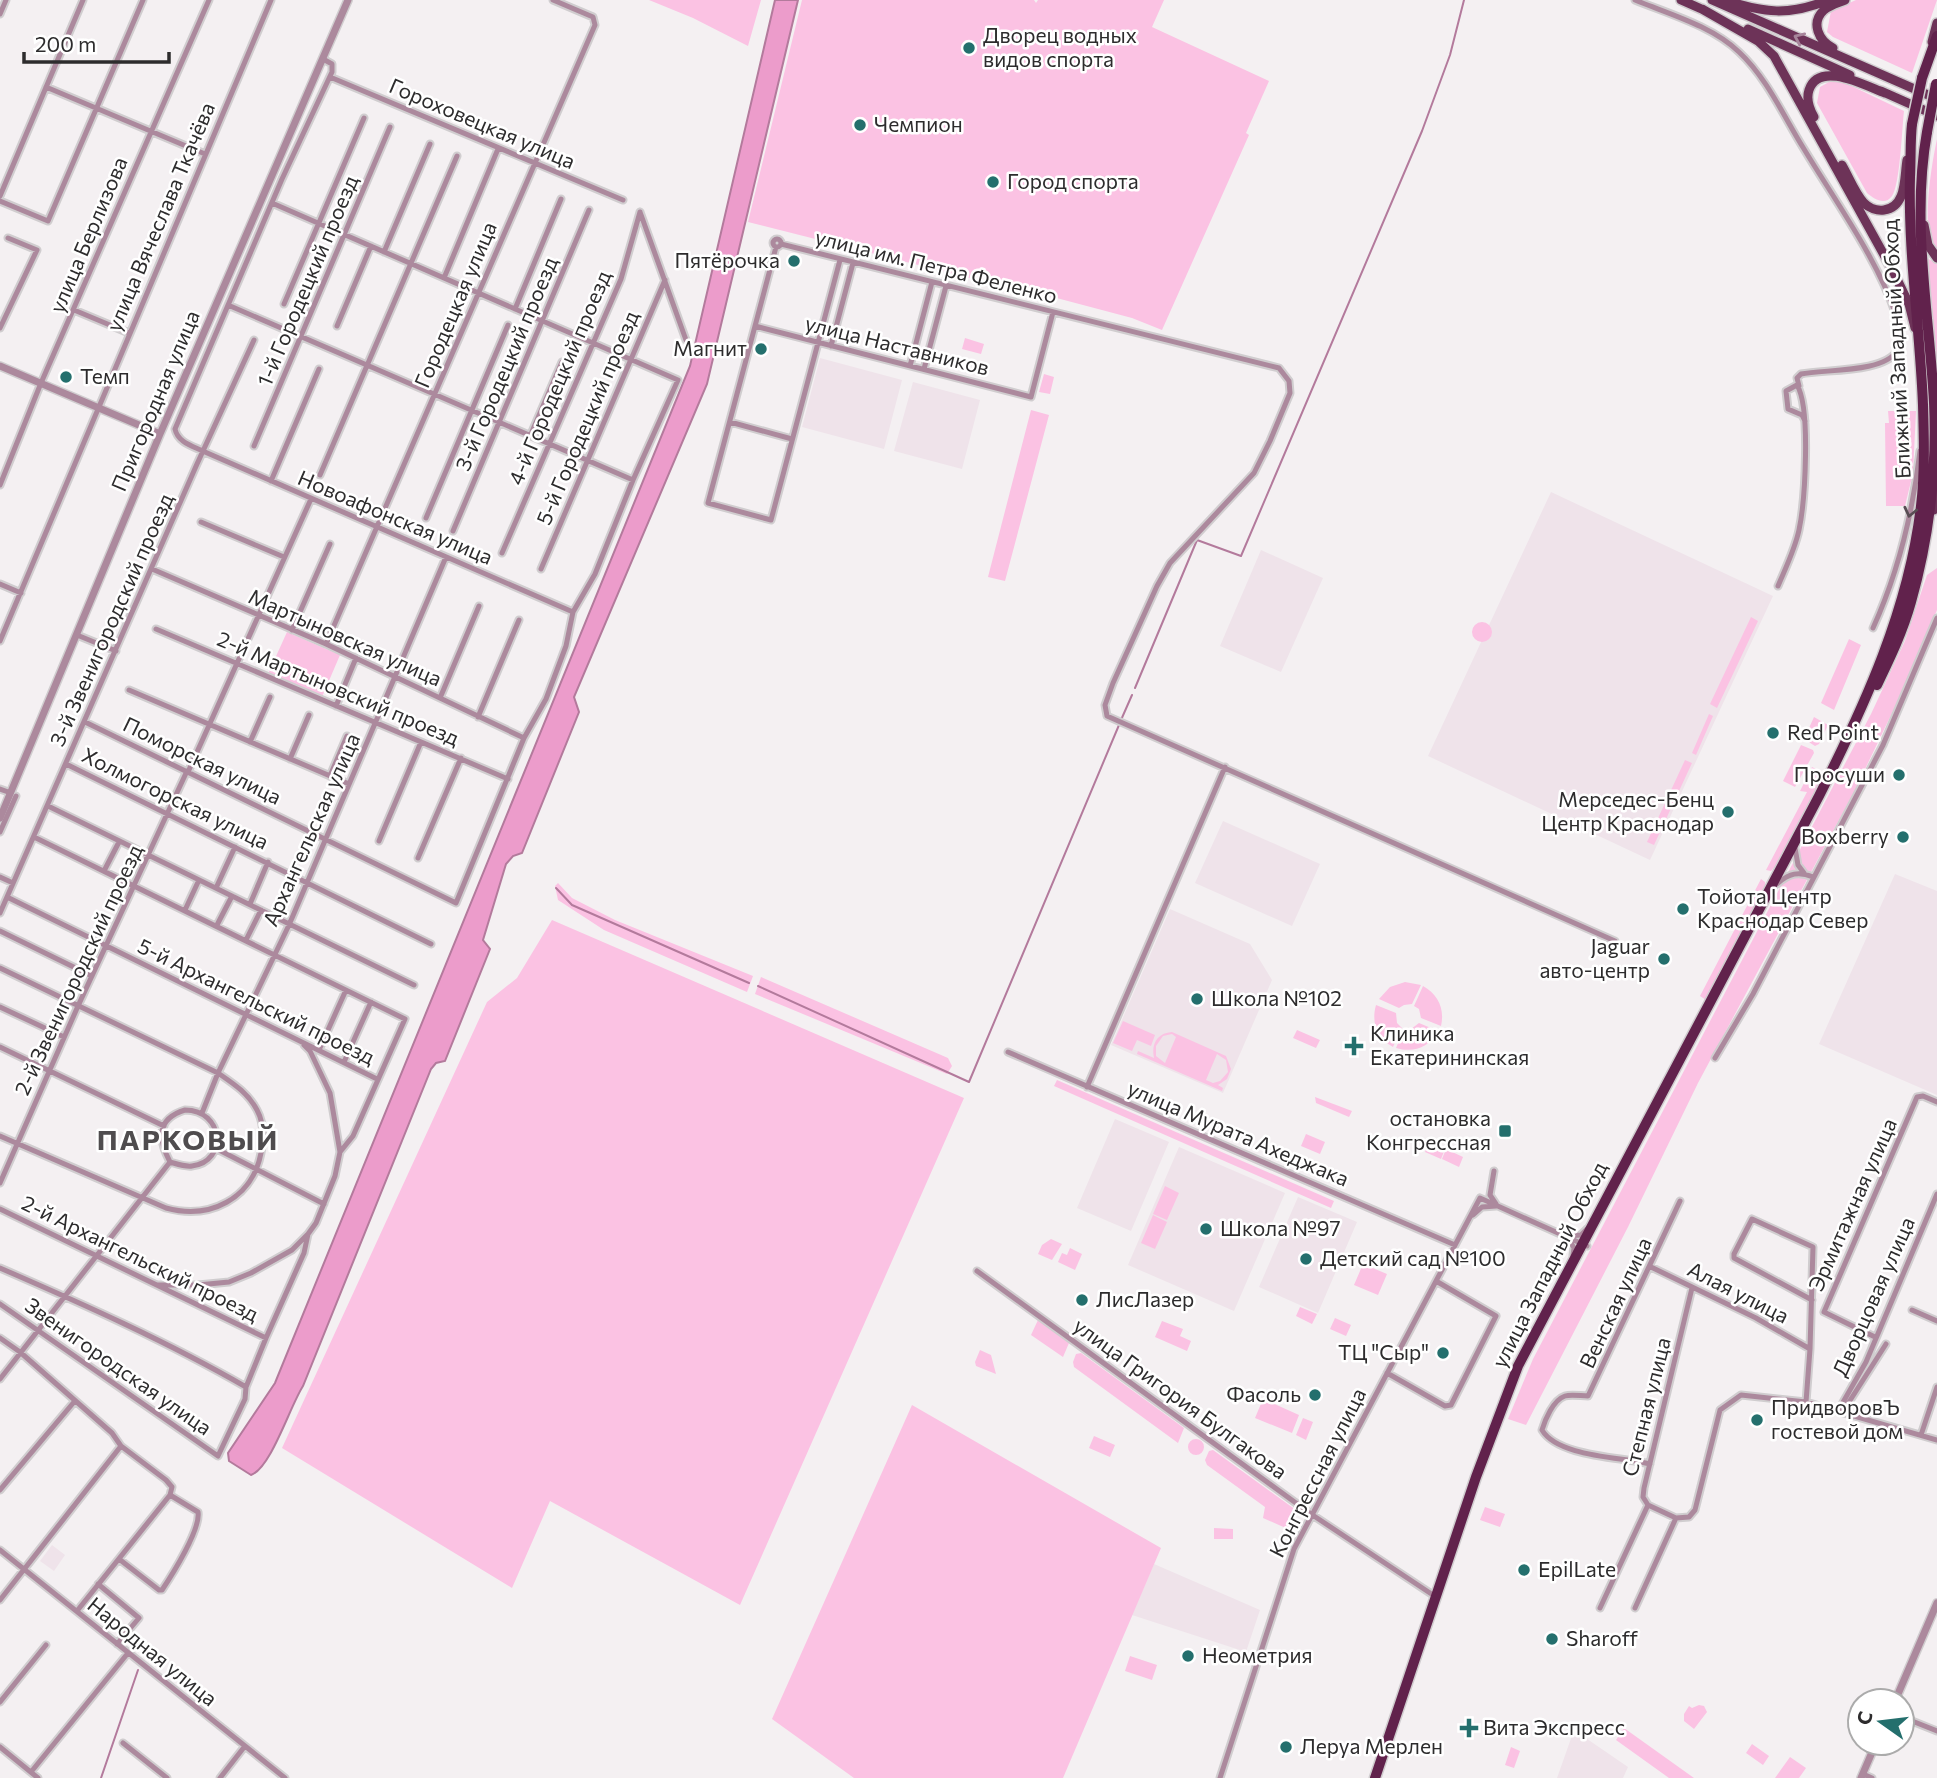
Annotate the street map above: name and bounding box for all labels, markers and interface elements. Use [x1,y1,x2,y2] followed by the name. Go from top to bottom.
[24,21,170,65] scale bar
[983,22,1137,71] place label: Дворец водных видов спорта
[35,31,96,56] text: 200 m
[1794,32,1807,46] one-way arrow
[961,40,977,56] marker: Дворец водных видов спорта
[386,72,579,173] street label: Гороховецкая улица
[100,98,219,334] street label: улица Вячеслава Ткачёва
[874,111,963,136] place label: Чемпион
[852,117,868,133] marker: Чемпион
[44,153,132,316] street label: улица Берлизова
[1007,168,1139,193] place label: Город спорта
[251,171,362,390] street label: 1-й Городецкий проезд
[985,174,1001,190] marker: Город спорта
[408,218,501,391] street label: Городецкая улица
[1876,219,1915,480] street label: Ближний Западный Обход
[813,223,1060,308] street label: улица им. Петра Феленко
[674,247,780,272] place label: Пятёрочка
[449,253,562,474] street label: 3-й Городецкий проезд
[786,253,802,269] marker: Пятёрочка
[502,267,615,488] street label: 4-й Городецкий проезд
[105,306,204,495] street label: Пригородная улица
[530,307,643,528] street label: 5-й Городецкий проезд
[803,310,992,380] street label: улица Наставников
[673,335,747,360] place label: Магнит
[753,341,769,357] marker: Магнит
[80,363,130,388] place label: Темп
[58,369,74,385] marker: Темп
[295,464,497,569] street label: Новоафонская улица
[44,489,178,750] street label: 3-й Звенигородский проезд
[1903,505,1918,517] one-way arrow
[245,583,446,690] street label: Мартыновская улица
[214,625,463,750] street label: 2-й Мартыновский проезд
[119,711,286,809] street label: Поморская улица
[1787,719,1879,744] place label: Red Point
[1765,725,1781,741] marker: Red Point
[257,729,364,930] street label: Архангельская улица
[78,742,273,854] street label: Холмогорская улица
[1794,761,1885,786] place label: Просуши
[1891,767,1907,783] marker: Просуши
[1541,786,1714,835] place label: Мерседес-Бенц Центр Краснодар
[1720,804,1736,820] marker: Мерседес-Бенц Центр Краснодар
[1801,823,1889,848] place label: Boxberry
[1895,829,1911,845] marker: Boxberry
[9,840,147,1099] street label: 2-й Звенигородский проезд
[1697,883,1868,932] place label: Тойота Центр Краснодар Север
[1675,901,1691,917] marker: Тойота Центр Краснодар Север
[134,932,379,1069] street label: 5-й Архангельский проезд
[1539,933,1650,982] place label: Jaguar авто-центр
[1656,951,1672,967] marker: Jaguar авто-центр
[1211,985,1342,1010] place label: Школа №102
[1189,991,1205,1007] marker: Школа №102
[1370,1020,1529,1069] place label: Клиника Екатерининская
[1344,1036,1364,1056] marker: Клиника Екатерининская
[1124,1075,1353,1191] street label: улица Мурата Ахеджака
[1366,1105,1491,1154] place label: остановка Конгрессная
[1802,1114,1901,1295] street label: Эрмитажная улица
[97,1122,279,1156] district label: ПАРКОВЫЙ
[1497,1123,1513,1139] marker: остановка Конгрессная
[1486,1157,1611,1371] street label: улица Западный Обход
[18,1189,263,1326] street label: 2-й Архангельский проезд
[1826,1213,1919,1380] street label: Дворцовая улица
[1220,1215,1341,1240] place label: Школа №97
[1198,1221,1214,1237] marker: Школа №97
[1573,1233,1656,1372] street label: Венская улица
[1320,1245,1506,1270] place label: Детский сад №100
[1298,1251,1314,1267] marker: Детский сад №100
[1684,1256,1793,1328] street label: Алая улица
[1096,1286,1194,1311] place label: ЛисЛазер
[21,1292,217,1440] street label: Звенигородская улица
[1074,1292,1090,1308] marker: ЛисЛазер
[1069,1312,1292,1484] street label: улица Григория Булгакова
[1616,1335,1675,1479] street label: Степная улица
[1338,1339,1429,1364] place label: ТЦ "Сыр"
[1435,1345,1451,1361] marker: ТЦ "Сыр"
[1226,1381,1301,1406] place label: Фасоль
[1263,1384,1370,1561] street label: Конгрессная улица
[1307,1387,1323,1403] marker: Фасоль
[1771,1394,1903,1443] place label: ПридворовЪ гостевой дом
[1749,1412,1765,1428] marker: ПридворовЪ гостевой дом
[1538,1556,1616,1581] place label: EpilLate
[1516,1562,1532,1578] marker: EpilLate
[83,1591,223,1711] street label: Народная улица
[1566,1625,1639,1650] place label: Sharoff
[1544,1631,1560,1647] marker: Sharoff
[1202,1642,1313,1667] place label: Неометрия
[1180,1648,1196,1664] marker: Неометрия
[1846,1687,1916,1757] north arrow
[1851,1709,1877,1727] text: С
[1483,1714,1625,1739] place label: Вита Экспресс
[1461,1720,1477,1736] marker: Вита Экспресс
[1300,1733,1443,1758] place label: Леруа Мерлен
[1278,1739,1294,1755] marker: Леруа Мерлен

